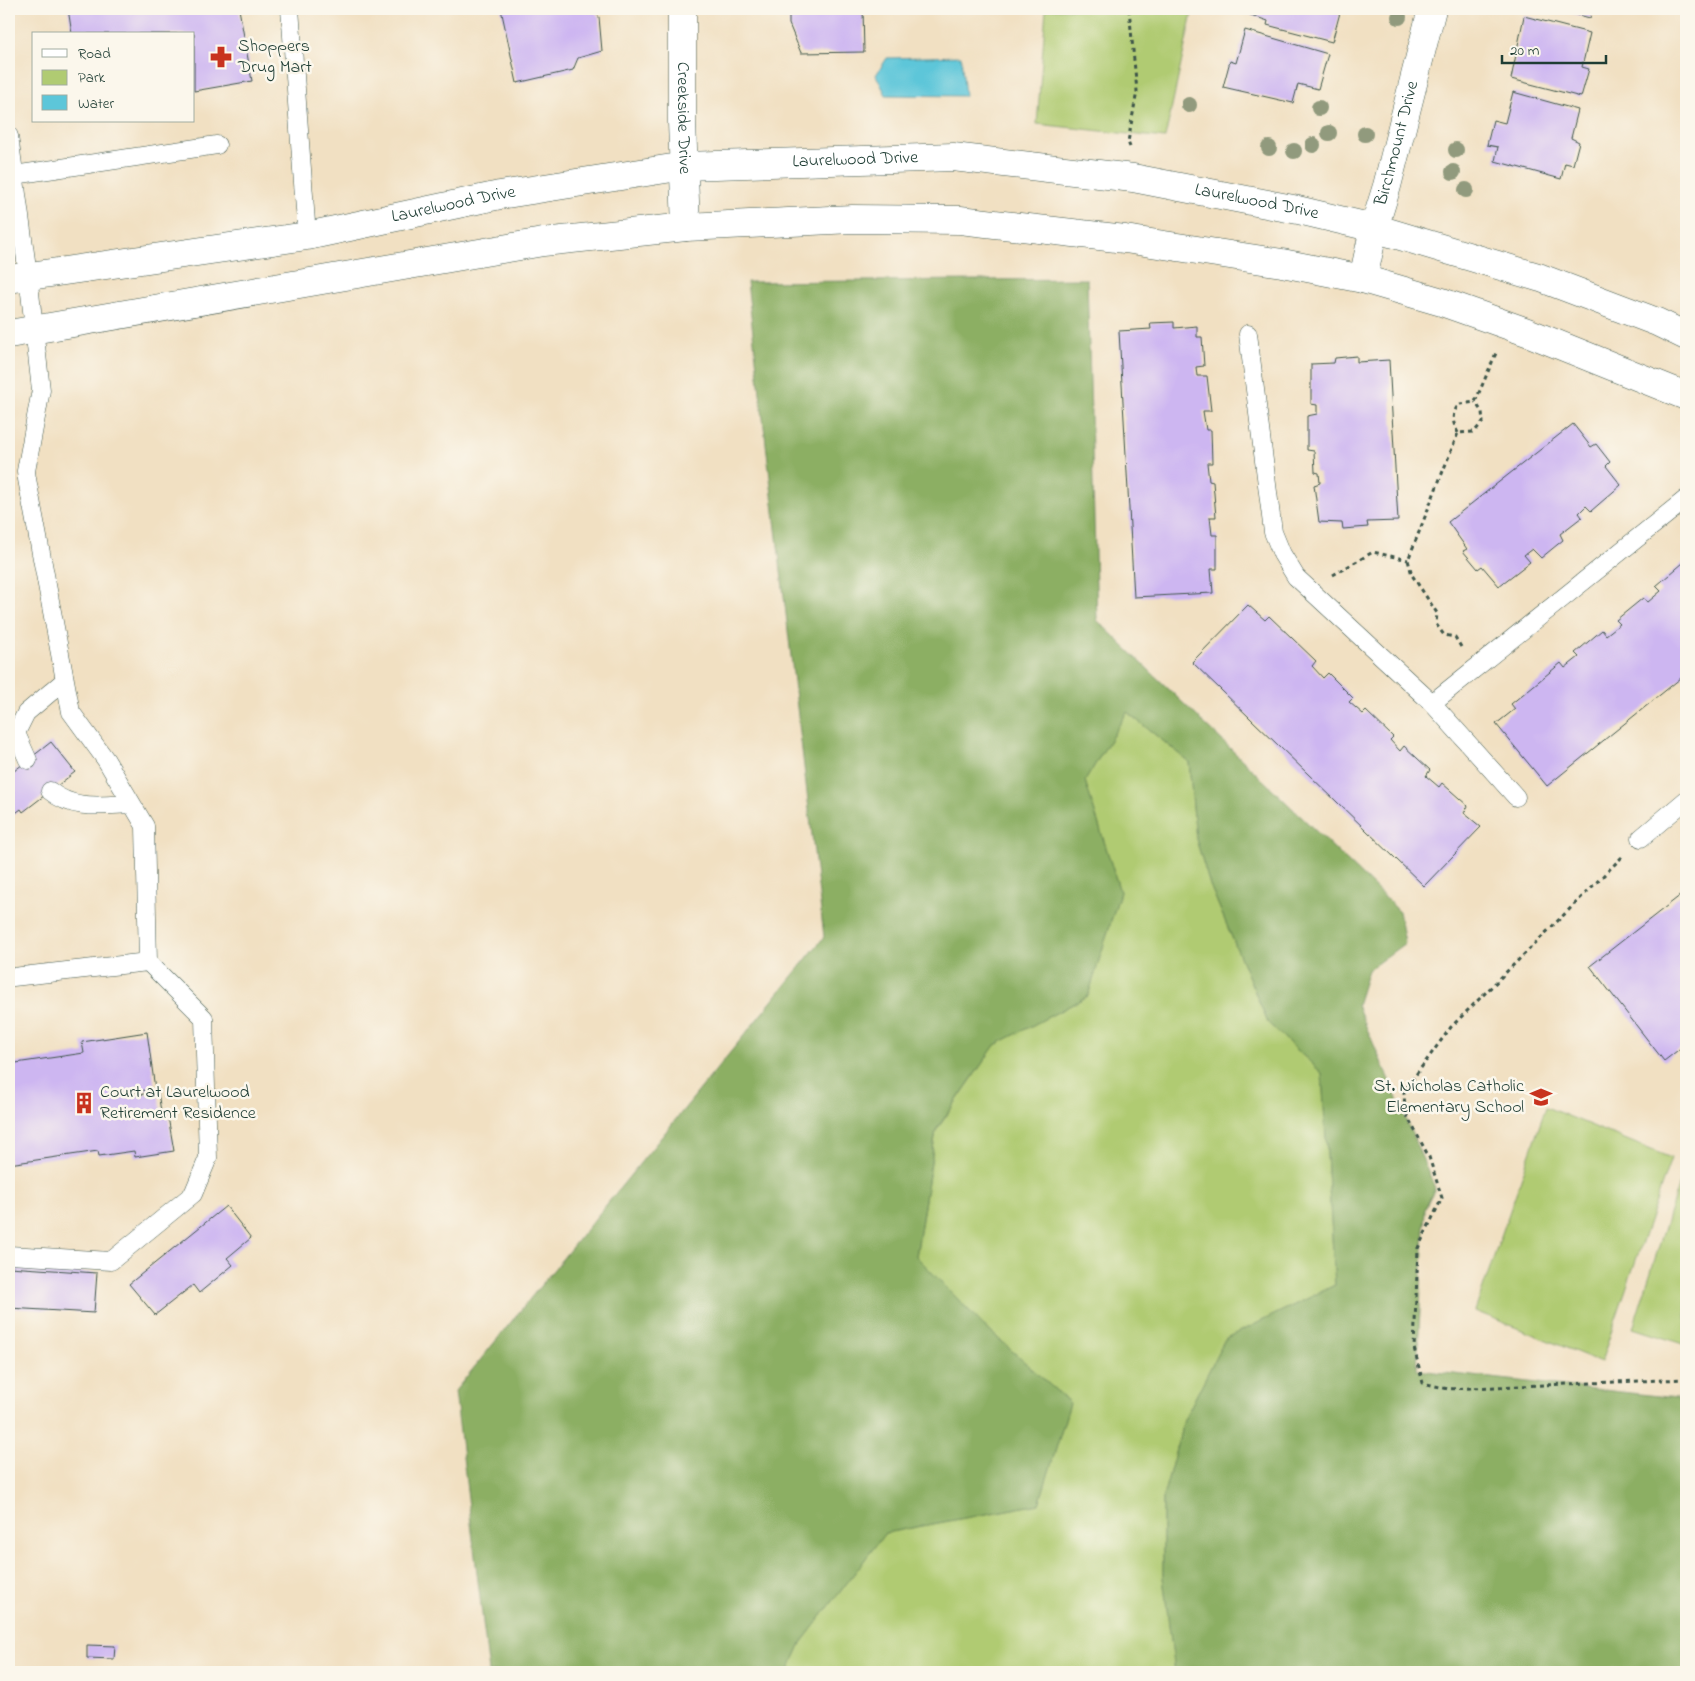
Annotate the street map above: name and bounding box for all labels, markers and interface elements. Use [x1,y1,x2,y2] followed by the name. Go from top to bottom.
[32,32,195,122] legend
[1502,32,1606,64] scale bar
[237,34,312,82] place label: Shoppers Drug Mart
[1510,40,1540,62] text: 20 m
[78,43,111,65] text: Road
[208,44,234,70] pharmacy icon: Shoppers Drug Mart
[669,62,697,176] street label: Creekside Drive
[78,67,106,89] text: Park
[1368,77,1426,210] street label: Birchmount Drive
[78,93,114,115] text: Water
[792,145,920,175] street label: Laurelwood Drive
[1192,177,1322,228] street label: Laurelwood Drive
[389,180,518,231] street label: Laurelwood Drive
[1374,1074,1524,1121] place label: St. Nicholas Catholic Elementary School
[100,1080,257,1127] place label: Court at Laurelwood Retirement Residence
[1528,1084,1554,1110] school or university icon: St. Nicholas Catholic Elementary School
[71,1090,97,1116] building icon: Court at Laurelwood Retirement Residence

